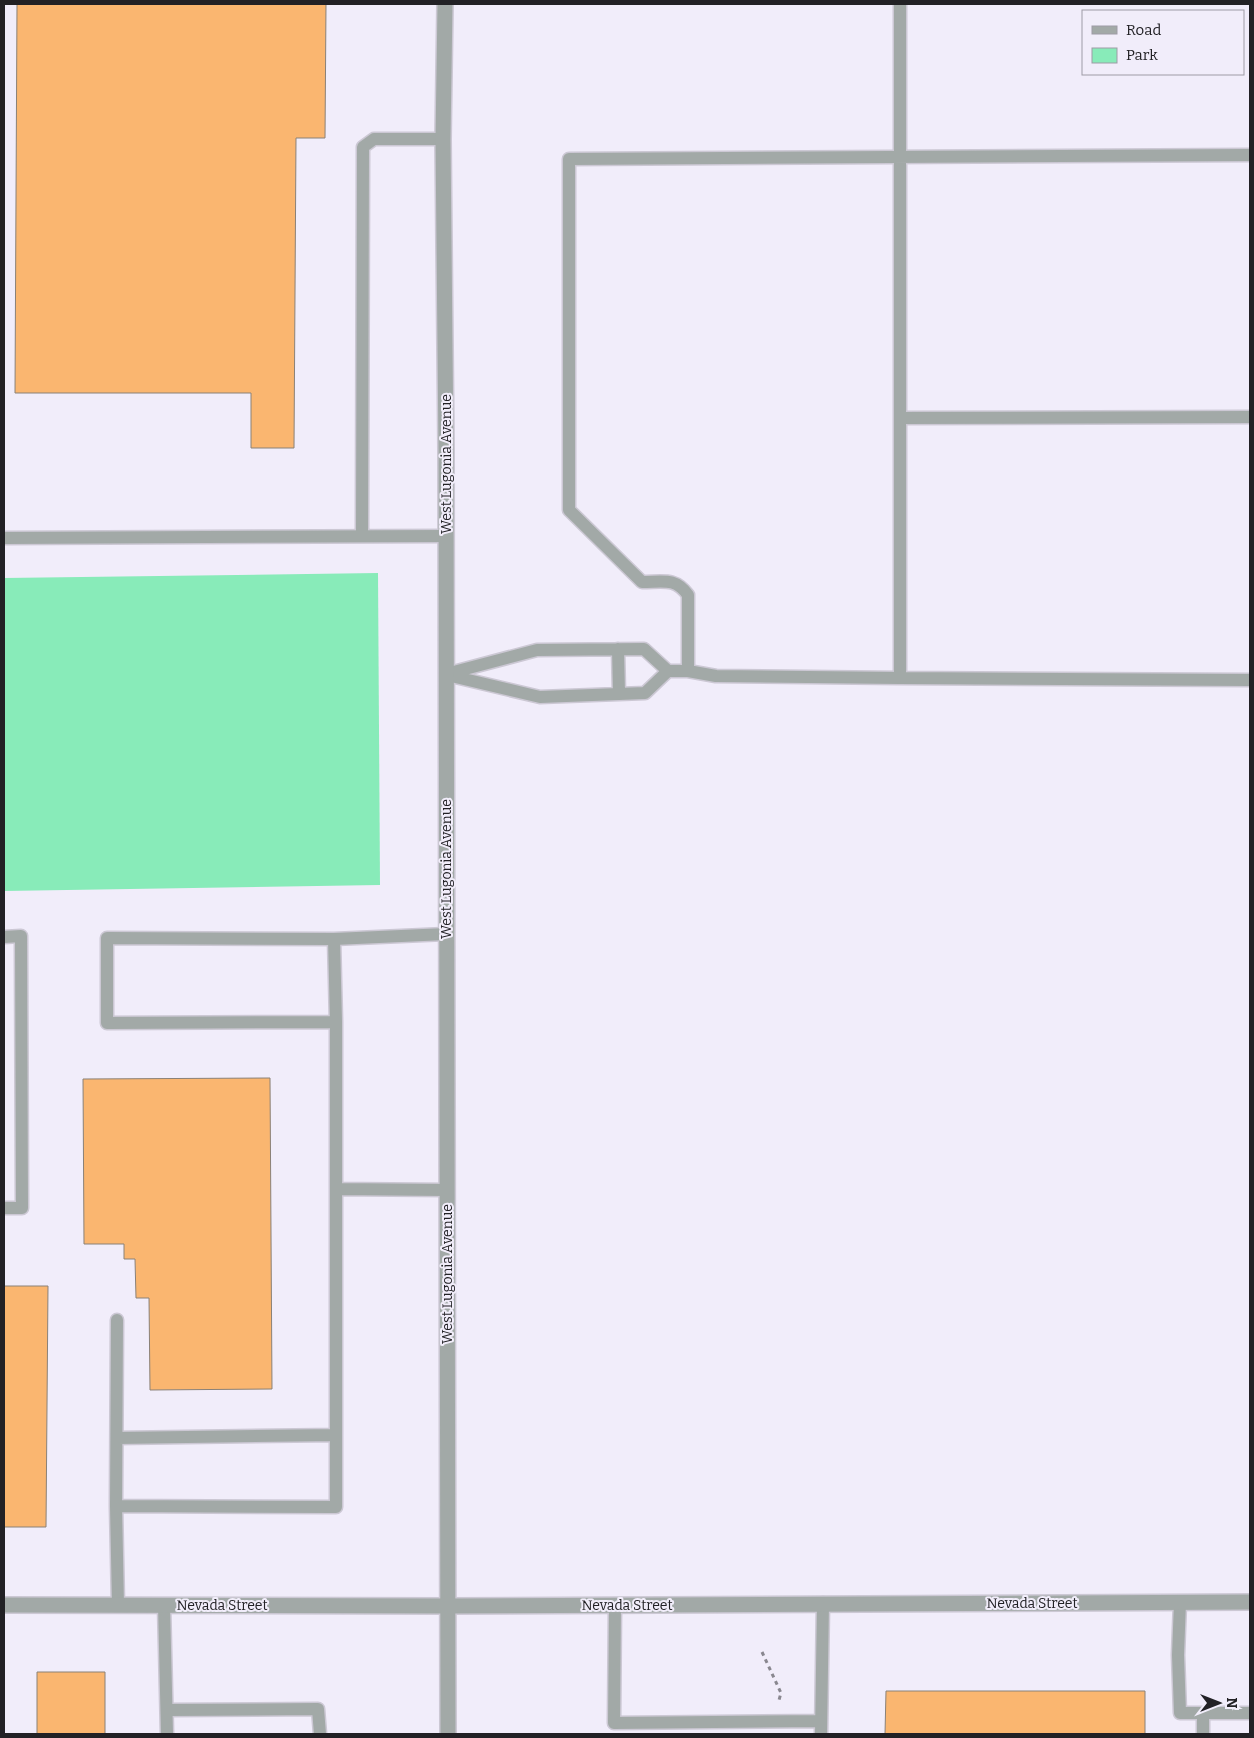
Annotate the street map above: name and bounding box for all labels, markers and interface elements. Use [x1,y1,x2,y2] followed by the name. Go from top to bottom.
[1082,10,1244,75] legend
[1126,21,1161,39] text: Road
[1126,46,1158,64] text: Park
[438,394,455,534] street label: West Lugonia Avenue
[438,799,455,939] street label: West Lugonia Avenue
[439,1204,456,1344] street label: West Lugonia Avenue
[986,1595,1078,1612] street label: Nevada Street
[176,1597,268,1614] street label: Nevada Street
[581,1597,673,1614] street label: Nevada Street
[1194,1678,1244,1728] north arrow
[1223,1698,1240,1709] text: N

